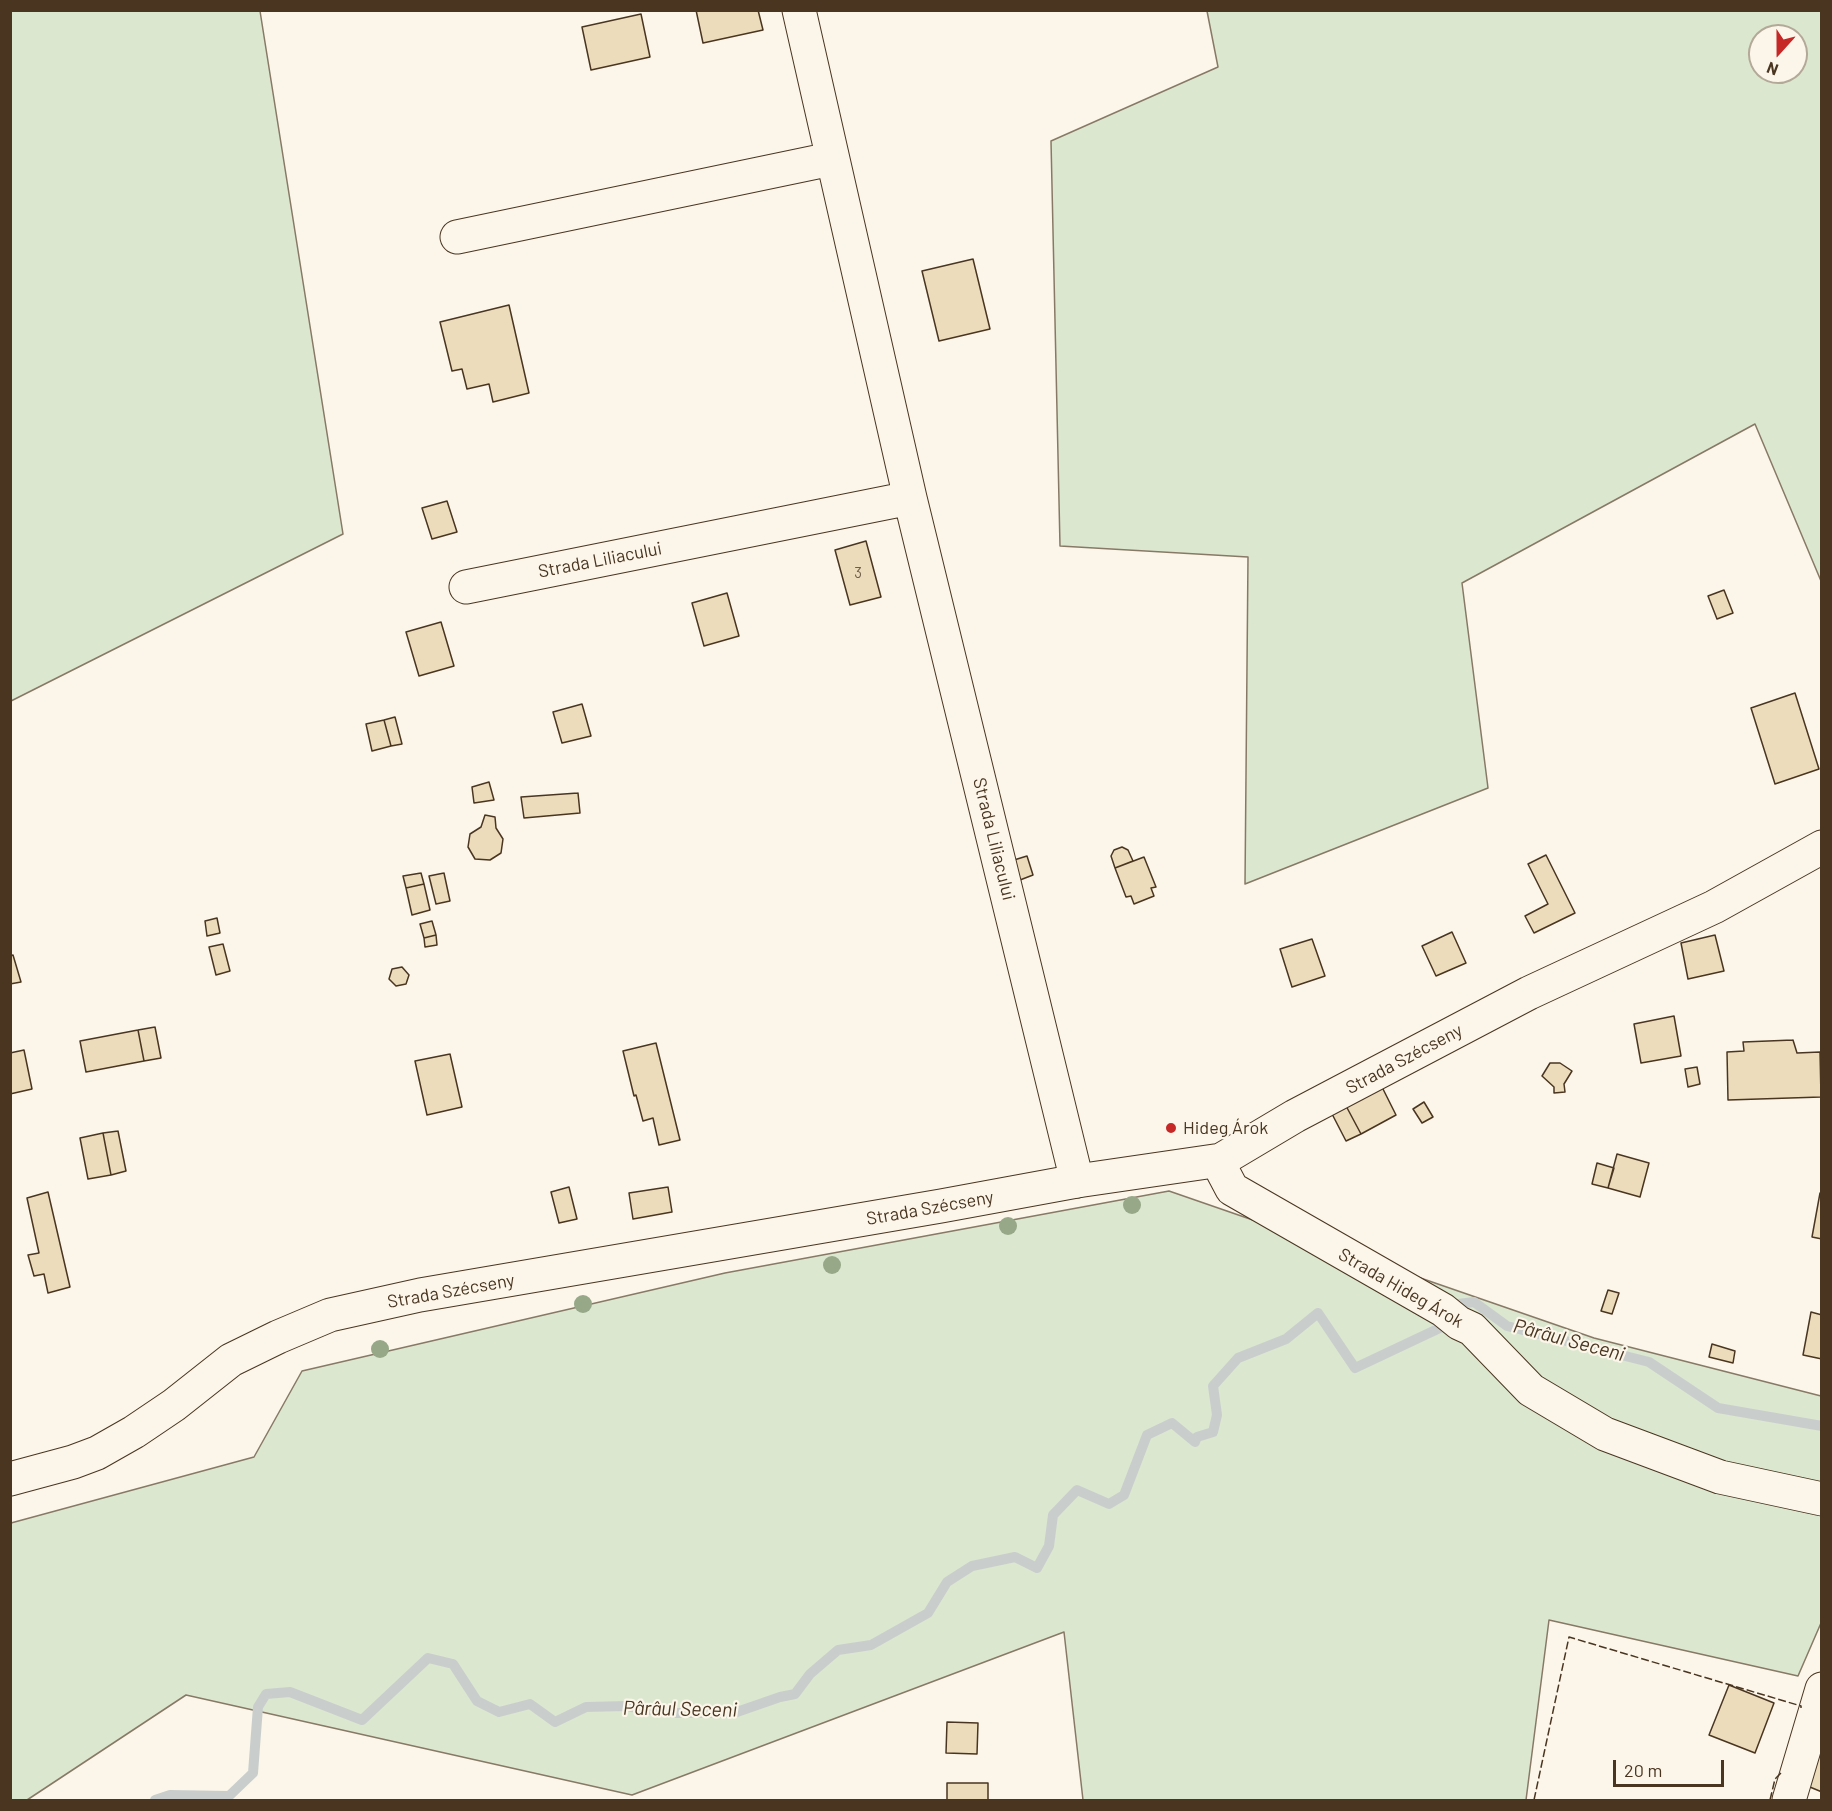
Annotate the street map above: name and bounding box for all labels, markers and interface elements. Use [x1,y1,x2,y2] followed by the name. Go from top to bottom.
[1748,24,1808,84] north arrow
[1764,59,1780,80] text: N
[536,537,664,583] street label: Strada Liliacului
[854,564,862,582] house number: 3
[968,775,1020,903] street label: Strada Liliacului
[1342,1019,1466,1099] street label: Strada Szécseny
[1183,1117,1268,1139] place label: Hideg Árok
[1164,1121,1178,1135] marker: Hideg Árok
[865,1186,995,1230] street label: Strada Szécseny
[1335,1243,1467,1333] street label: Strada Hideg Árok
[386,1269,516,1313] street label: Strada Szécseny
[1511,1314,1627,1366] water label: Pârâul Seceni
[623,1696,737,1722] water label: Pârâul Seceni
[1616,1748,1727,1786] scale bar
[1624,1759,1662,1781] text: 20 m

